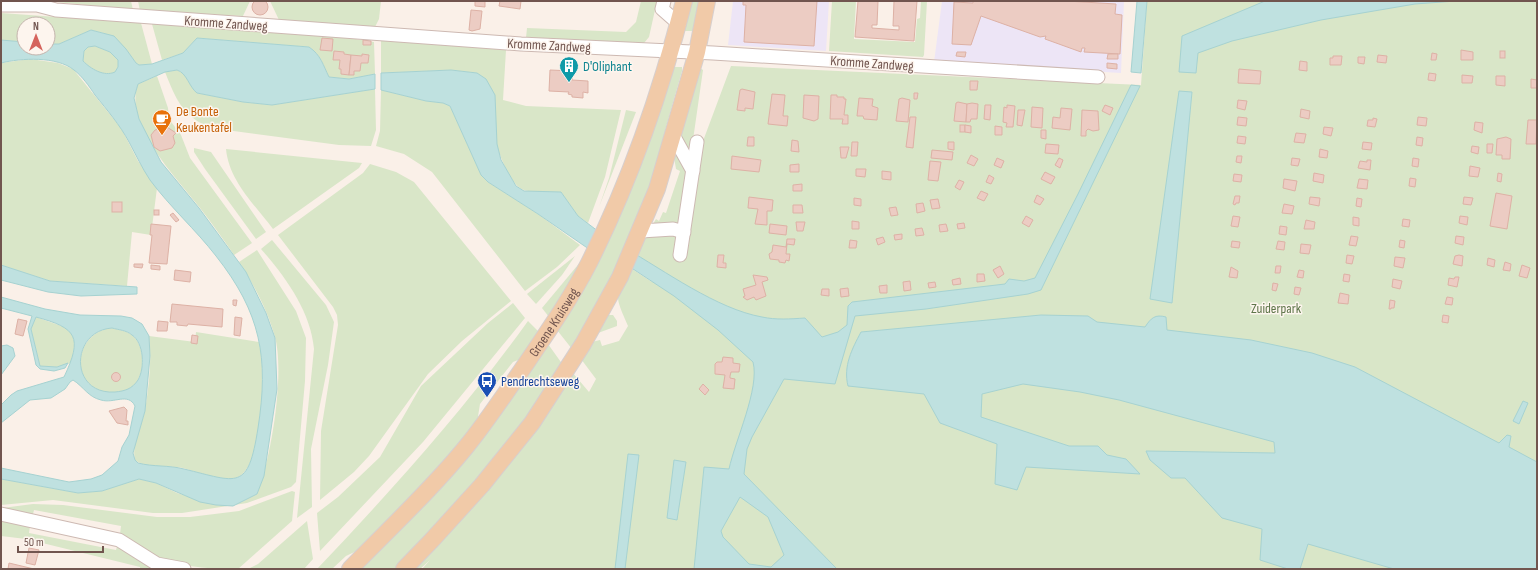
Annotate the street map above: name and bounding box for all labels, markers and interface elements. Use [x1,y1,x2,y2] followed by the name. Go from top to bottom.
[184,12,269,35] street label: Kromme Zandweg
[16,16,56,56] north arrow
[33,20,39,33] text: N
[507,35,592,56] street label: Kromme Zandweg
[830,52,915,75] street label: Kromme Zandweg
[558,55,580,83] building icon: D'Oliphant
[583,58,632,75] place label: D'Oliphant
[176,103,232,136] place label: De Bonte Keukentafel
[151,108,173,136] cafe icon: De Bonte Keukentafel
[525,284,583,360] street label: Groene Kruisweg
[1251,300,1302,317] park label: Zuiderpark
[476,370,498,398] bus stop icon: Pendrechtseweg
[501,373,580,390] place label: Pendrechtseweg
[18,528,103,554] scale bar
[24,535,44,550] text: 50 m

